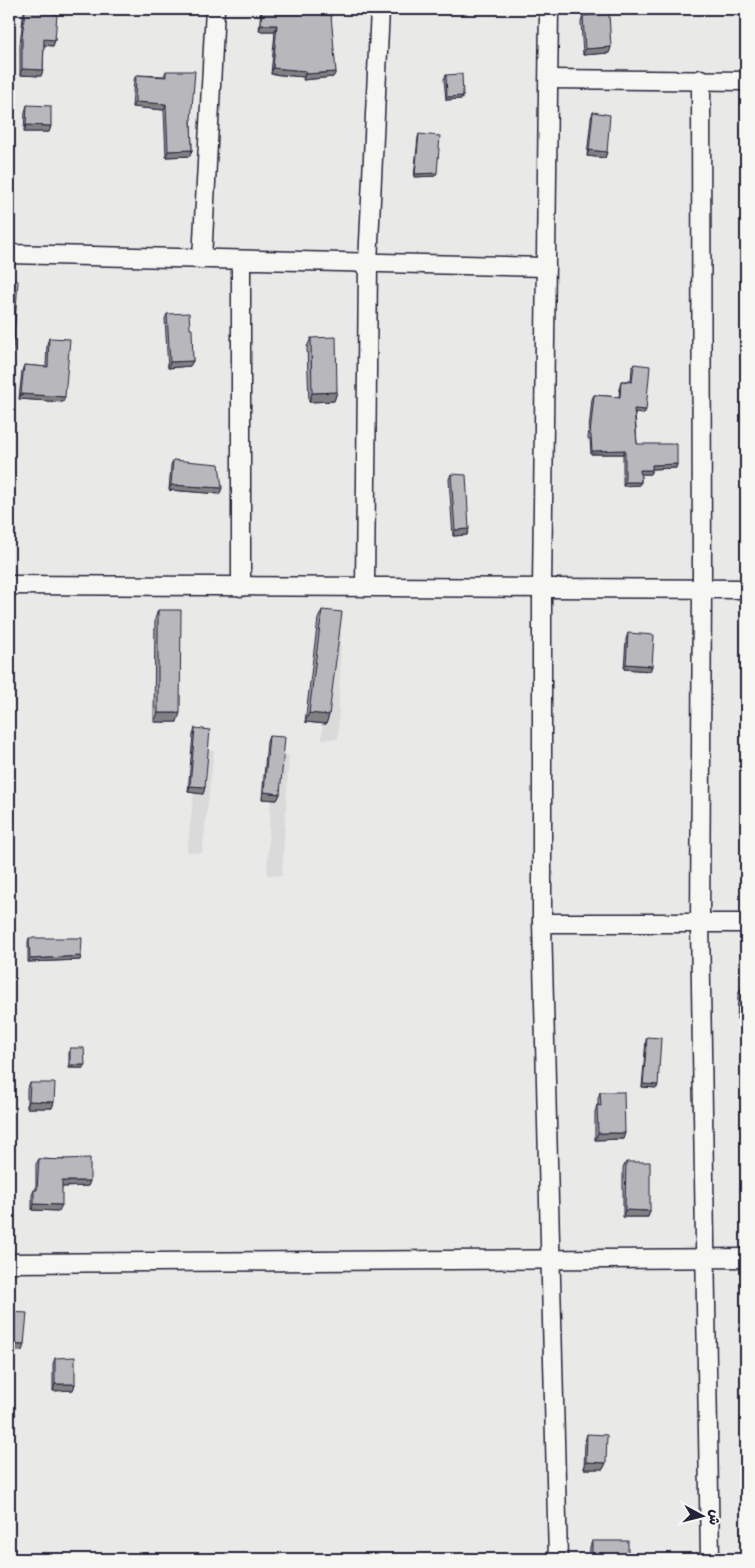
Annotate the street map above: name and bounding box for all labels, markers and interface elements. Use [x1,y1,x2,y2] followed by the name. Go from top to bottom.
[678,1490,728,1540] north arrow
[703,1509,725,1526] text: ش

